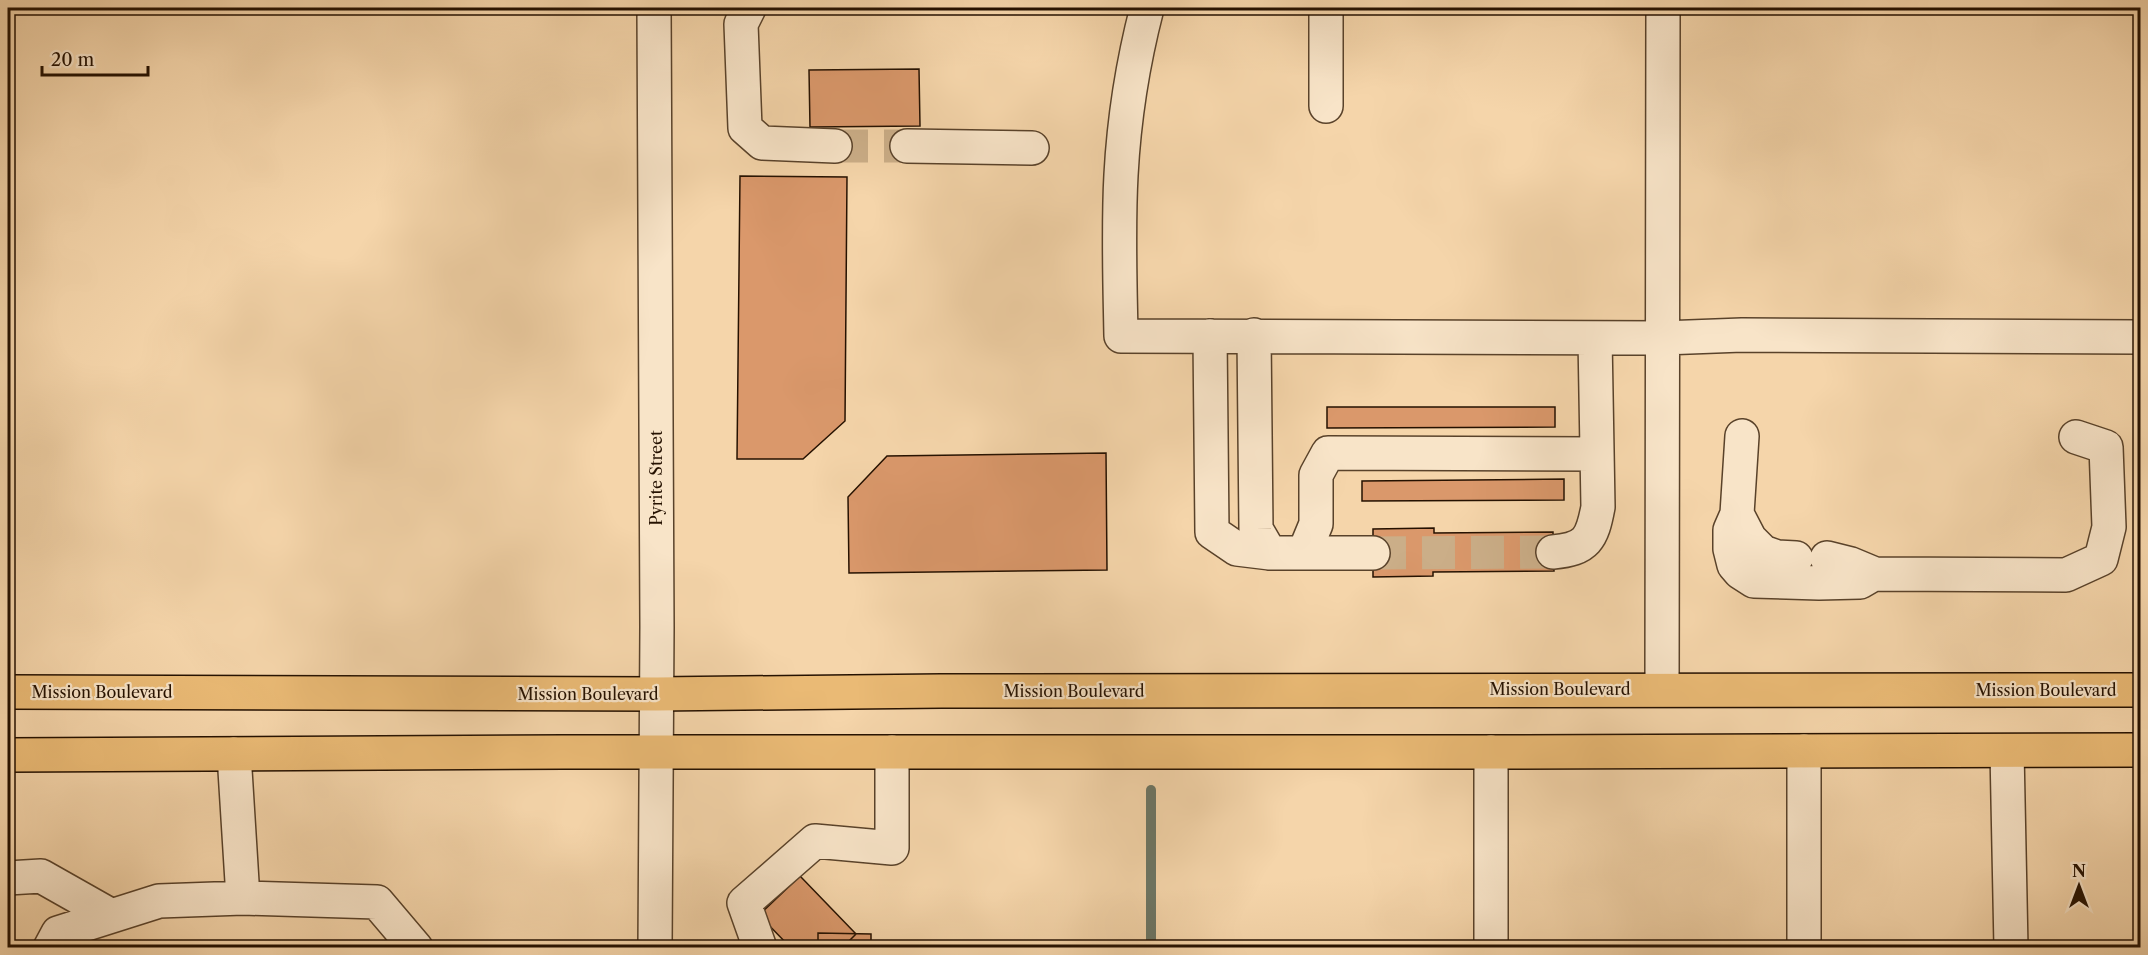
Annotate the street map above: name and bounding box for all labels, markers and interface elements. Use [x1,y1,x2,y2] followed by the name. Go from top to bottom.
[42,39,148,77] scale bar
[51,49,95,71] text: 20 m
[646,430,666,526] street label: Pyrite Street
[1489,679,1631,699] street label: Mission Boulevard
[1975,680,2117,700] street label: Mission Boulevard
[1003,681,1145,701] street label: Mission Boulevard
[31,682,173,702] street label: Mission Boulevard
[517,684,659,704] street label: Mission Boulevard
[2049,856,2109,916] north arrow
[2072,861,2086,881] text: N

